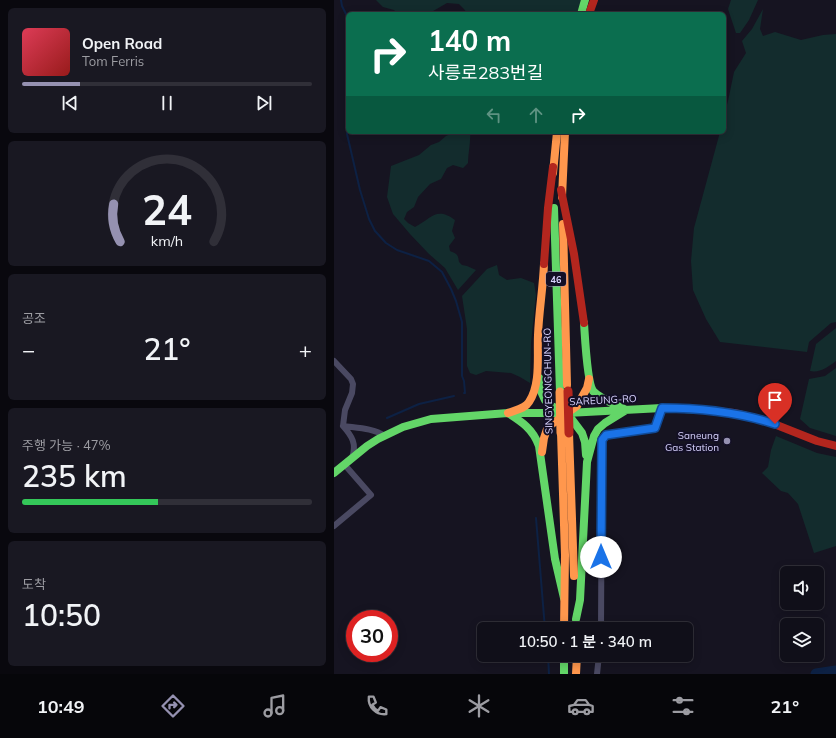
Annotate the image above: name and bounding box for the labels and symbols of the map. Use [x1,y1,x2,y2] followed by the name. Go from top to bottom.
[546,272,566,286] road number: 46
[541,328,555,434] street label: SINGYEONGCHUN-RO
[758,383,792,424] pin
[569,392,637,408] street label: SAREUNG-RO
[665,429,719,454] place label: Saneung Gas Station
[722,436,732,446] marker: Saneung Gas Station
[580,536,622,578] position arrow
[346,610,398,662] speed limit sign: 30

